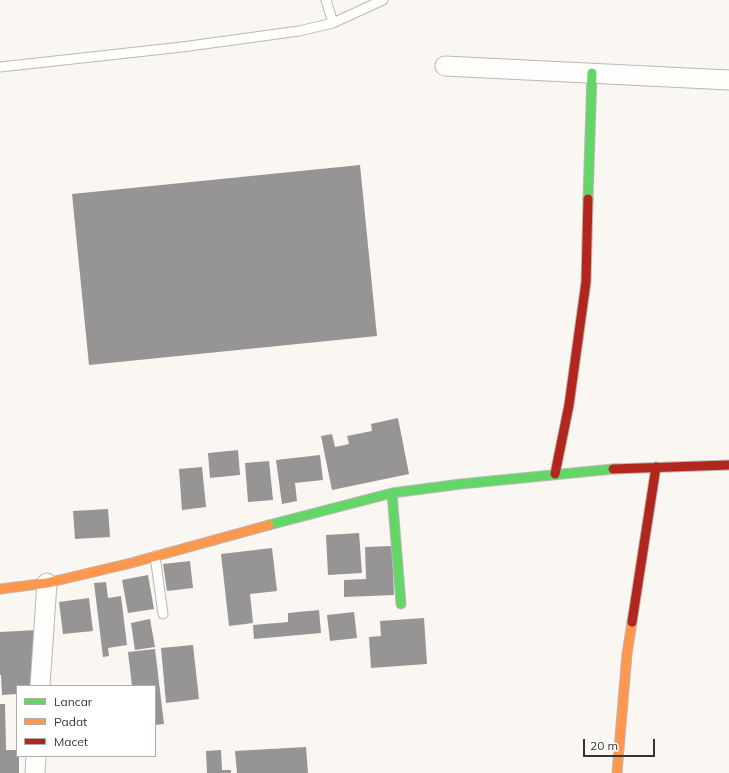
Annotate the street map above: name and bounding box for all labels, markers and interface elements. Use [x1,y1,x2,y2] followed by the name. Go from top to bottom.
[16,685,156,757] legend
[54,694,92,709] text: Lancar
[54,714,87,729] text: Padat
[585,731,657,757] scale bar
[54,734,88,749] text: Macet
[590,738,618,753] text: 20 m

